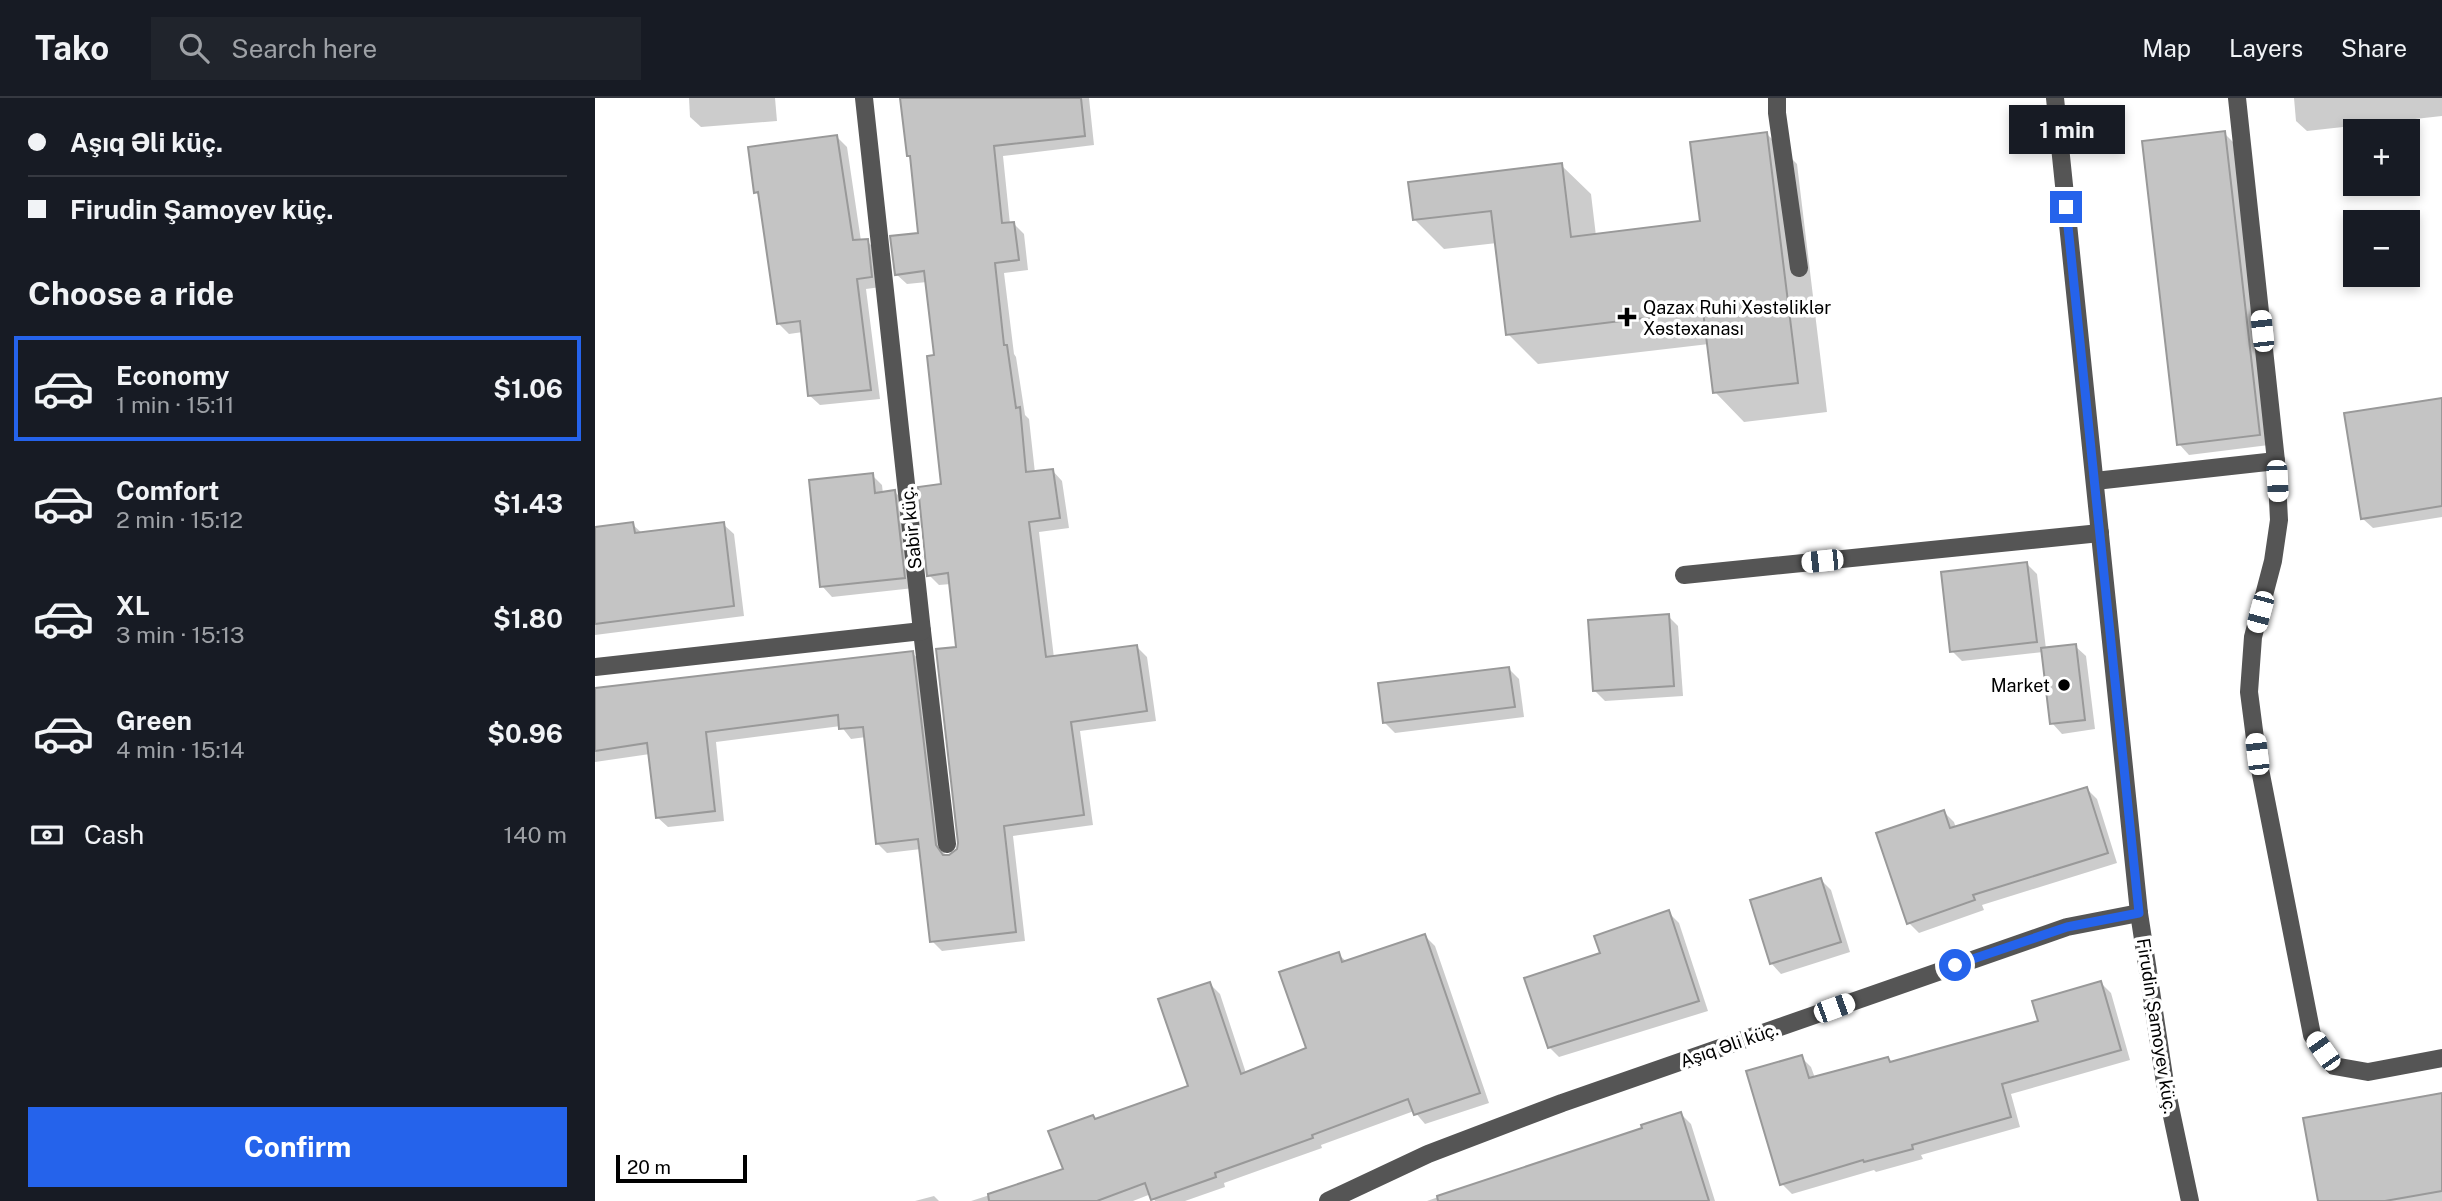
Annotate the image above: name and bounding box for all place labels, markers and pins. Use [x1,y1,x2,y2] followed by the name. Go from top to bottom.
[1643,297,1831,339] place label: Qazax Ruhi Xəstəliklər Xəstəxanası
[1617,307,1637,327] marker: Qazax Ruhi Xəstəliklər Xəstəxanası
[1991,675,2050,696] place label: Market
[2056,677,2072,693] marker: Market

